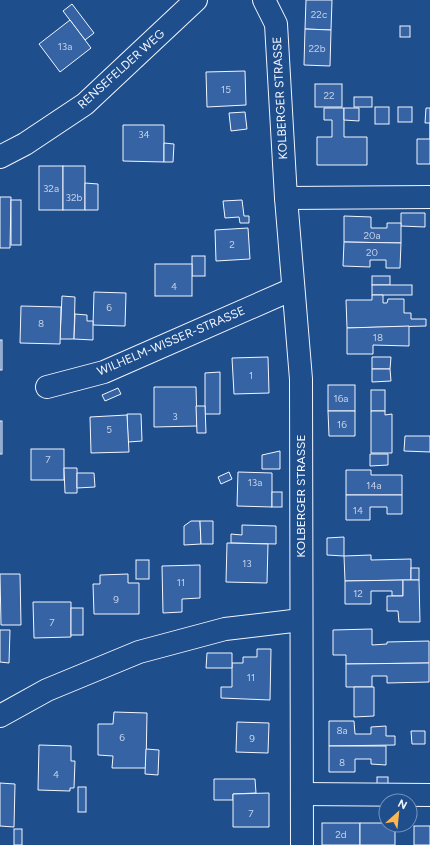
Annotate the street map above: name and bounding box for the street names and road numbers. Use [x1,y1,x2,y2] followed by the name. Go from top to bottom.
[75,26,167,112] street label: RENSEFELDER WEG
[270,36,290,160] street label: KOLBERGER STRASSE
[95,303,247,379] street label: WILHELM-WISSER-STRASSE
[294,434,308,558] street label: KOLBERGER STRASSE

